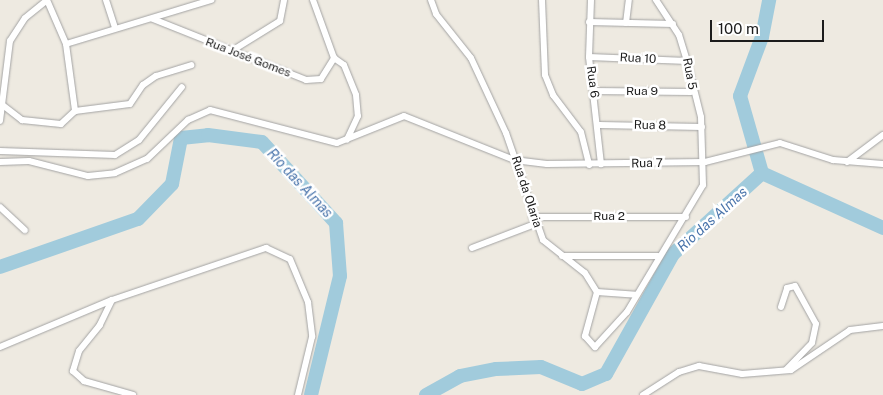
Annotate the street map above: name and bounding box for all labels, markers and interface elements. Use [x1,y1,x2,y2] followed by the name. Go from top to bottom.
[713,10,827,42] scale bar
[718,20,759,37] text: 100 m
[203,35,293,81] street label: Rua José Gomes
[619,51,657,67] street label: Rua 10
[679,57,699,91] street label: Rua 5
[583,65,601,99] street label: Rua 6
[626,85,658,99] street label: Rua 9
[634,119,666,133] street label: Rua 8
[264,145,336,221] water label: Rio das Almas
[508,154,544,230] street label: Rua da Olaria
[631,157,663,171] street label: Rua 7
[673,183,751,255] water label: Rio das Almas
[593,210,625,224] street label: Rua 2

